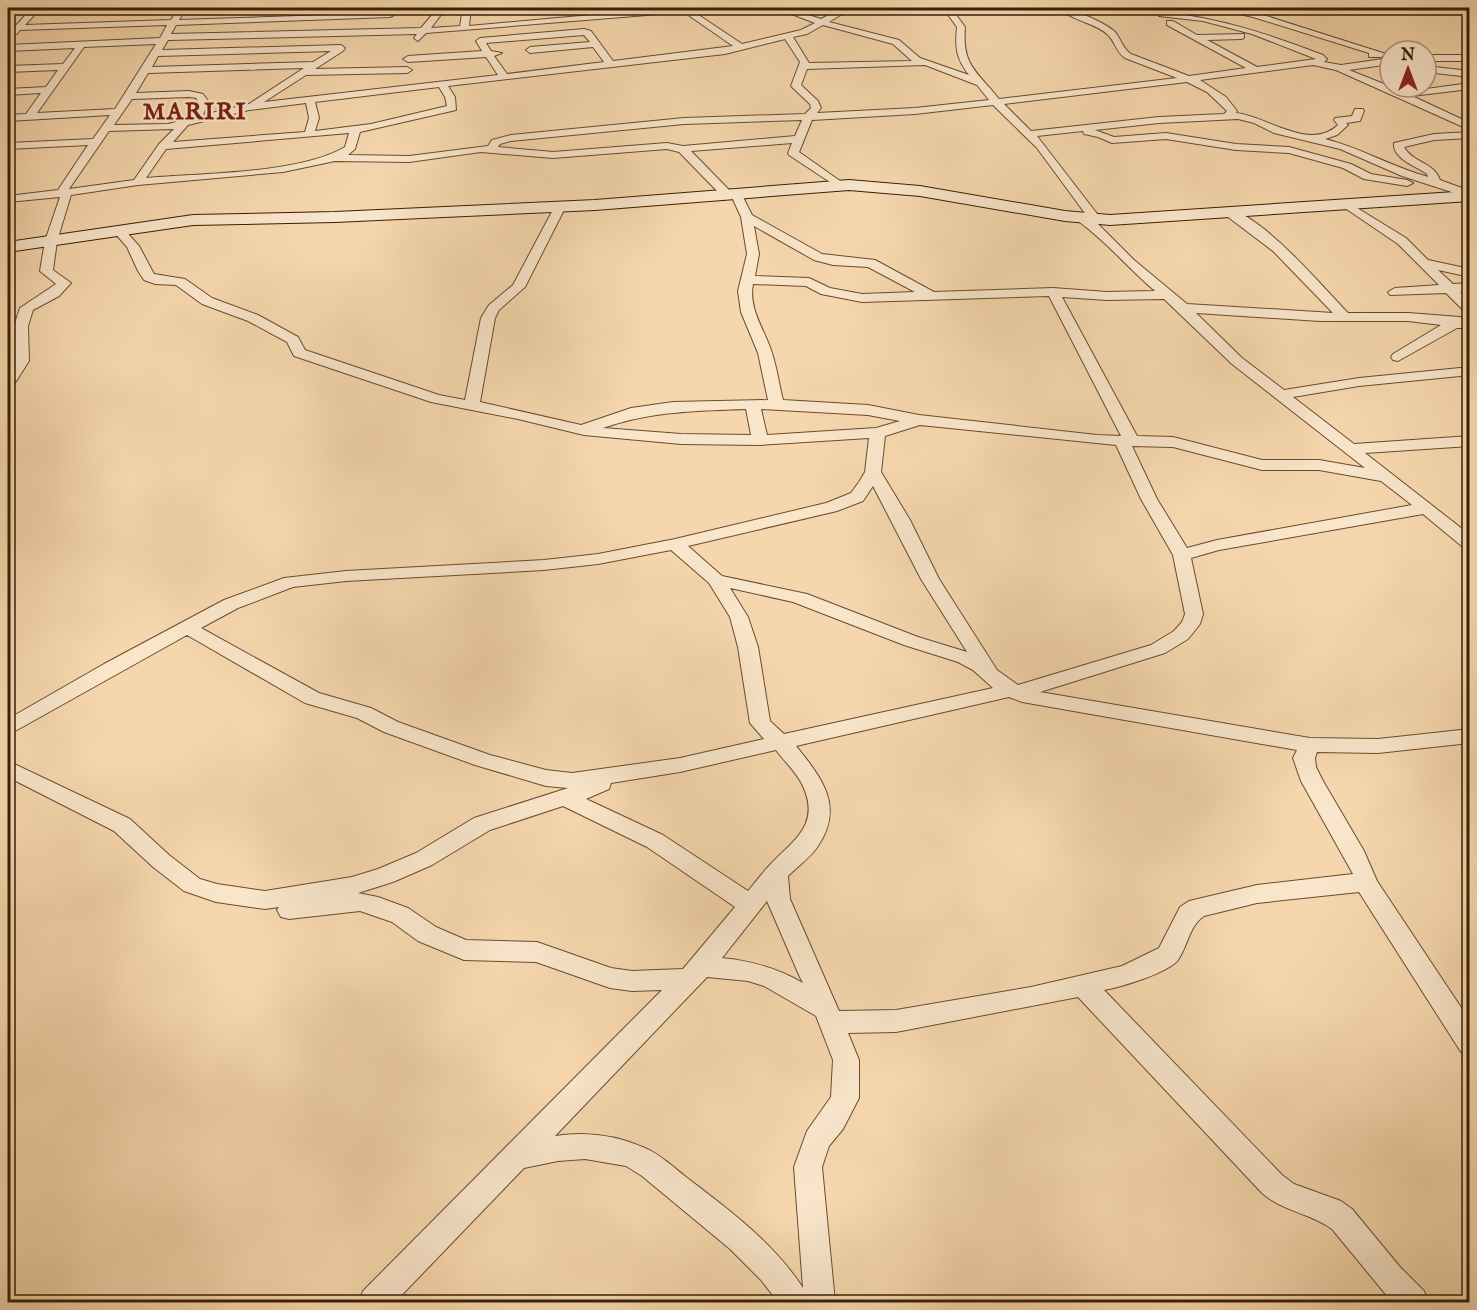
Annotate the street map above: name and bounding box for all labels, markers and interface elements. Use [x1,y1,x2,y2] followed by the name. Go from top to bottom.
[1378,39,1438,99] north arrow
[1400,46,1415,66] text: N
[143,97,247,128] district label: MARIRI

